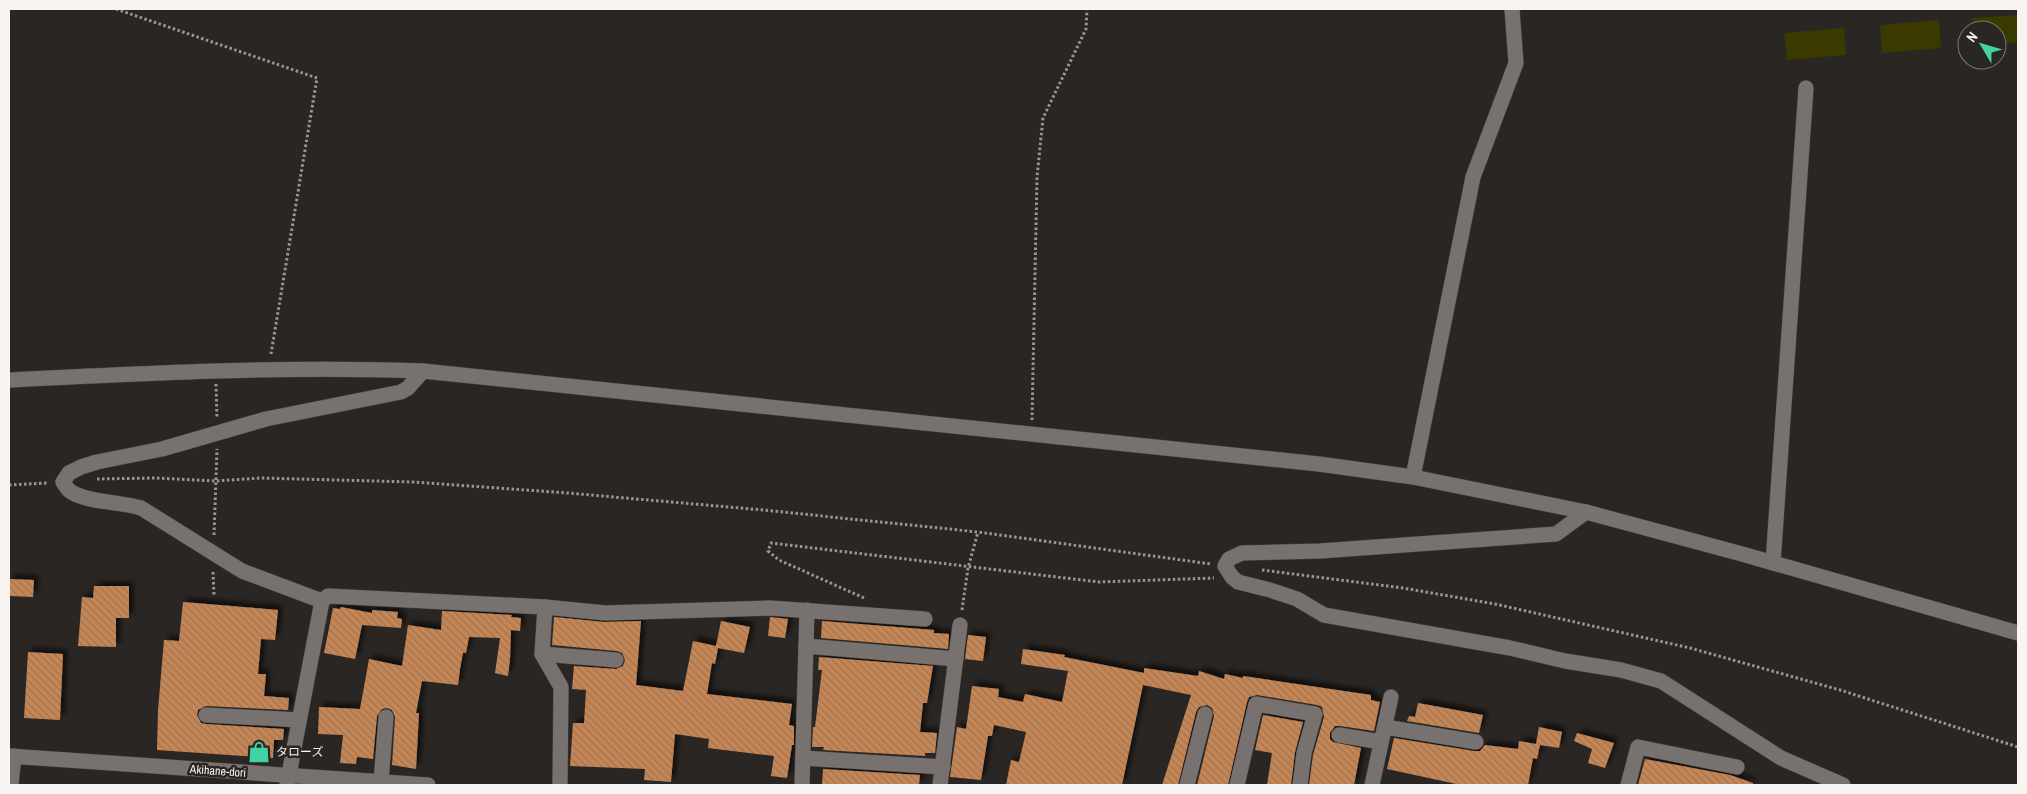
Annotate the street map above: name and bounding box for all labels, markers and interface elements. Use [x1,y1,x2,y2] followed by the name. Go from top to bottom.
[1957,20,2007,70] north arrow
[1962,28,1981,46] text: N
[246,739,272,765] shop icon: タローズ
[276,744,323,760] place label: タローズ
[188,761,247,781] street label: Akihane-dori

